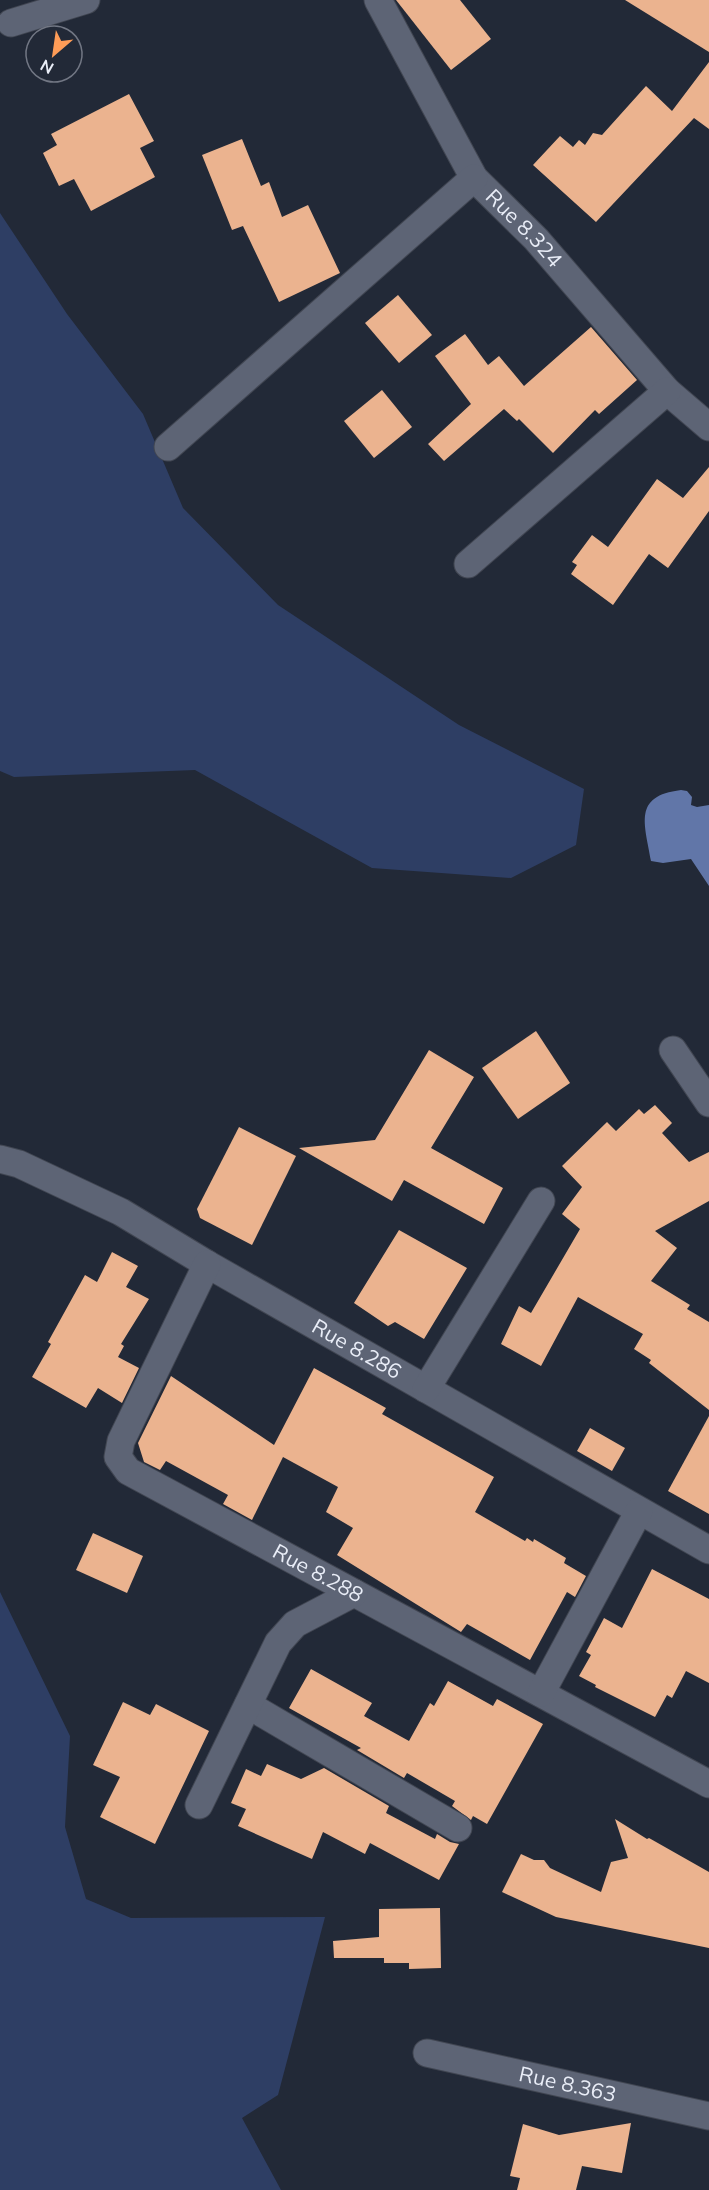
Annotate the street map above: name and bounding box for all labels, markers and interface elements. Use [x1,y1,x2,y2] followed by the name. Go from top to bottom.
[24,24,84,84] north arrow
[37,55,57,79] text: N
[481,183,569,272] street label: Rue 8.324
[308,1313,406,1384] street label: Rue 8.286
[269,1538,368,1607] street label: Rue 8.288
[517,2060,619,2107] street label: Rue 8.363

